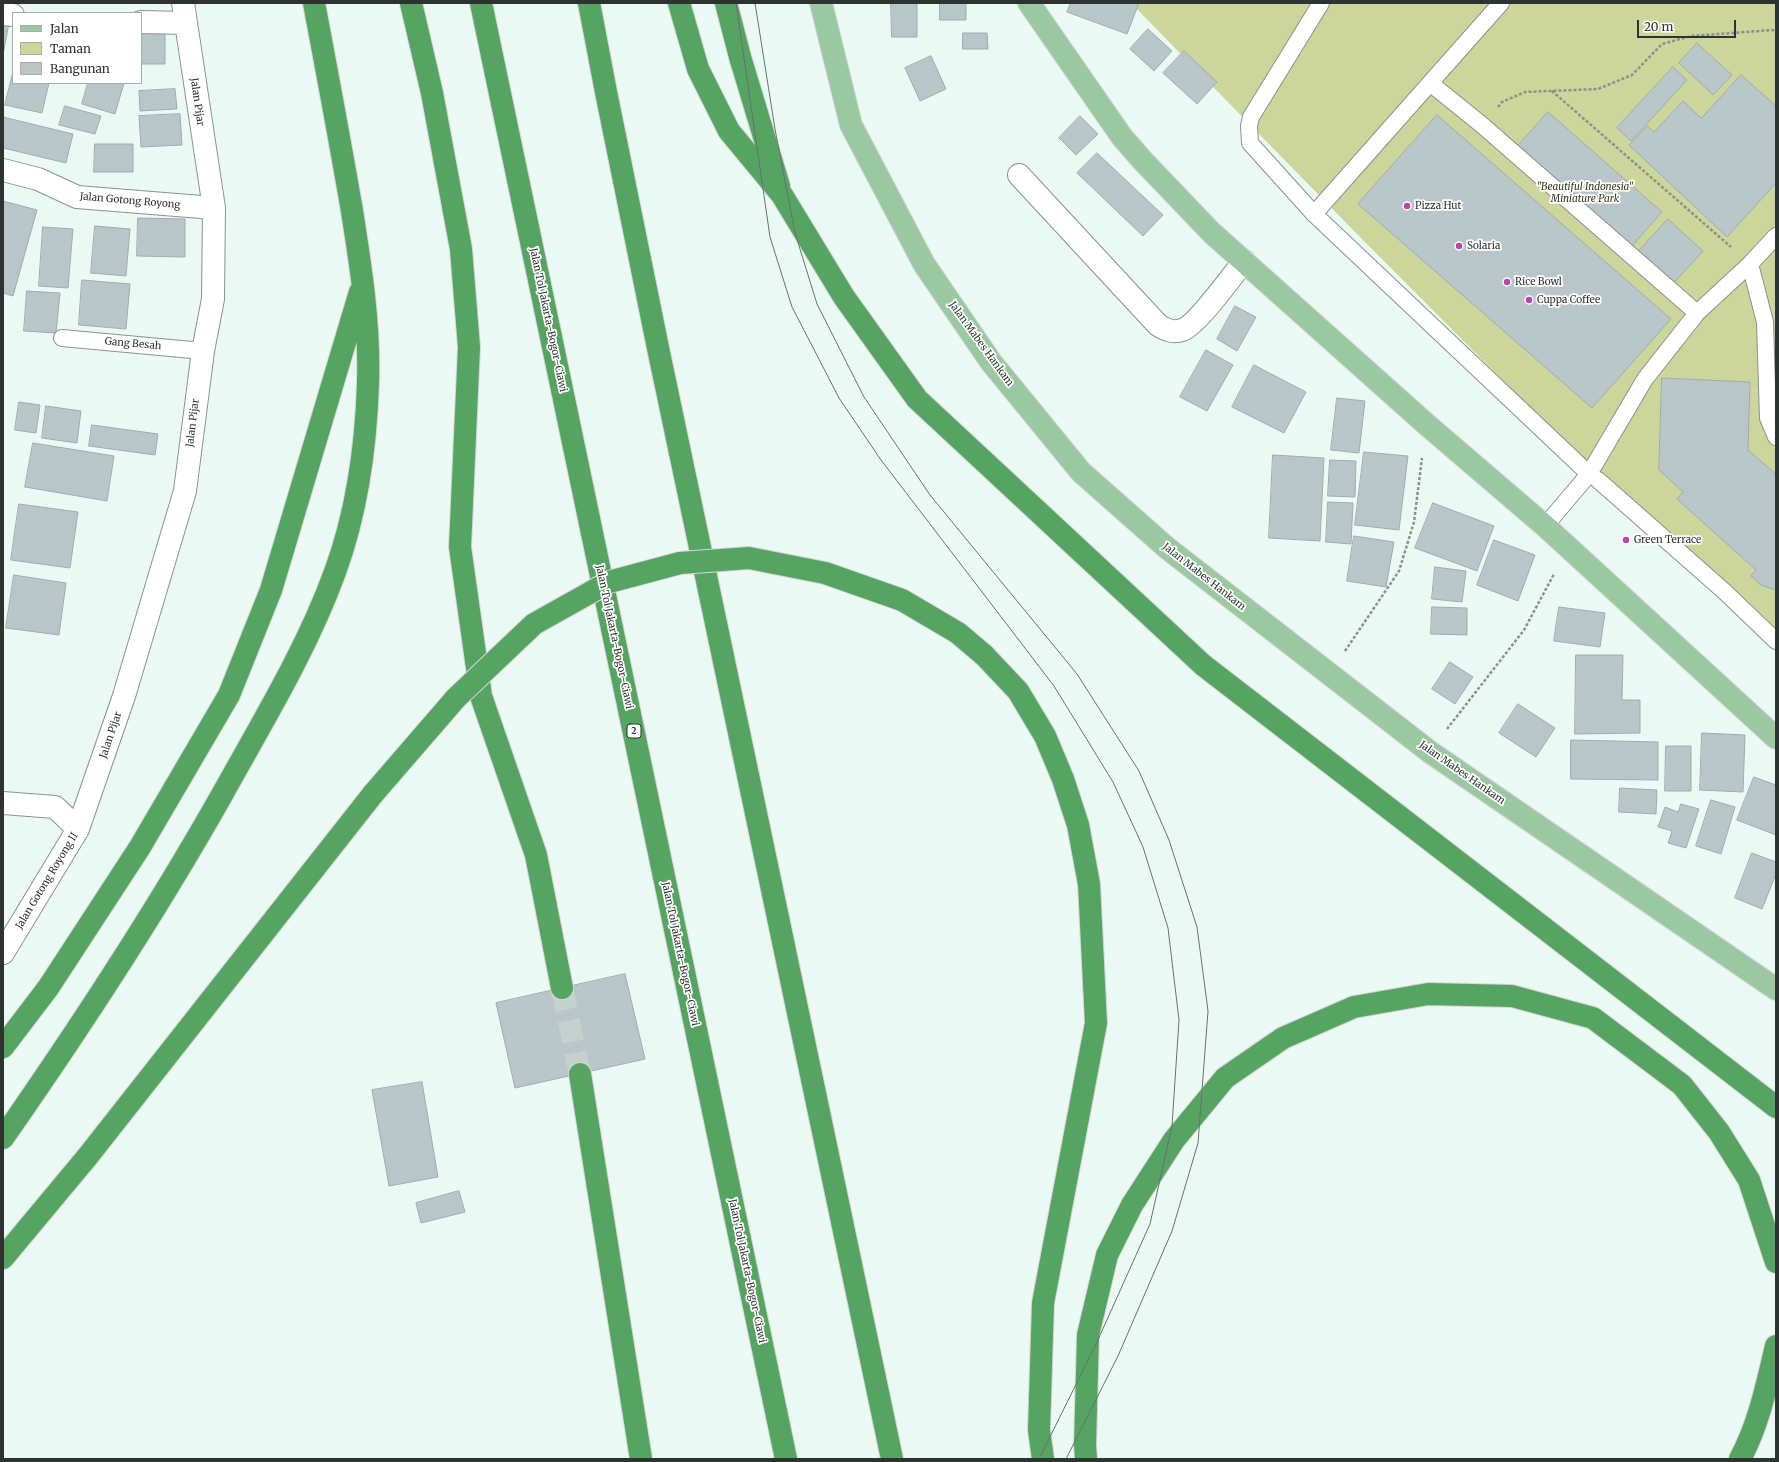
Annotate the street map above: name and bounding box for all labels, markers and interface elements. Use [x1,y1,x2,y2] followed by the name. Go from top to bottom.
[12,12,142,84] legend
[1639,12,1738,38] scale bar
[1644,19,1673,34] text: 20 m
[50,21,79,36] text: Jalan
[50,41,91,56] text: Taman
[50,61,110,76] text: Bangunan
[188,77,206,127] street label: Jalan Pijar
[1536,181,1634,204] park label: "Beautiful Indonesia" Miniature Park
[79,191,181,211] street label: Jalan Gotong Royong
[1415,200,1461,212] place label: Pizza Hut
[1402,201,1412,211] marker: Pizza Hut
[1467,240,1500,252] place label: Solaria
[1454,241,1464,251] marker: Solaria
[527,247,569,393] street label: Jalan Tol Jakarta–Bogor–Ciawi
[1515,276,1562,288] place label: Rice Bowl
[1502,277,1512,287] marker: Rice Bowl
[1537,294,1600,306] place label: Cuppa Coffee
[1524,295,1534,305] marker: Cuppa Coffee
[946,299,1016,389] street label: Jalan Mabes Hankam
[104,336,162,352] street label: Gang Besah
[184,398,202,448] street label: Jalan Pijar
[1634,534,1701,546] place label: Green Terrace
[1621,535,1631,545] marker: Green Terrace
[1160,541,1248,613] street label: Jalan Mabes Hankam
[593,564,635,710] street label: Jalan Tol Jakarta–Bogor–Ciawi
[97,710,125,760] street label: Jalan Pijar
[627,724,641,738] road number: 2
[1417,739,1507,807] street label: Jalan Mabes Hankam
[13,830,81,932] street label: Jalan Gotong Royong II
[659,881,701,1027] street label: Jalan Tol Jakarta–Bogor–Ciawi
[726,1198,768,1344] street label: Jalan Tol Jakarta–Bogor–Ciawi

